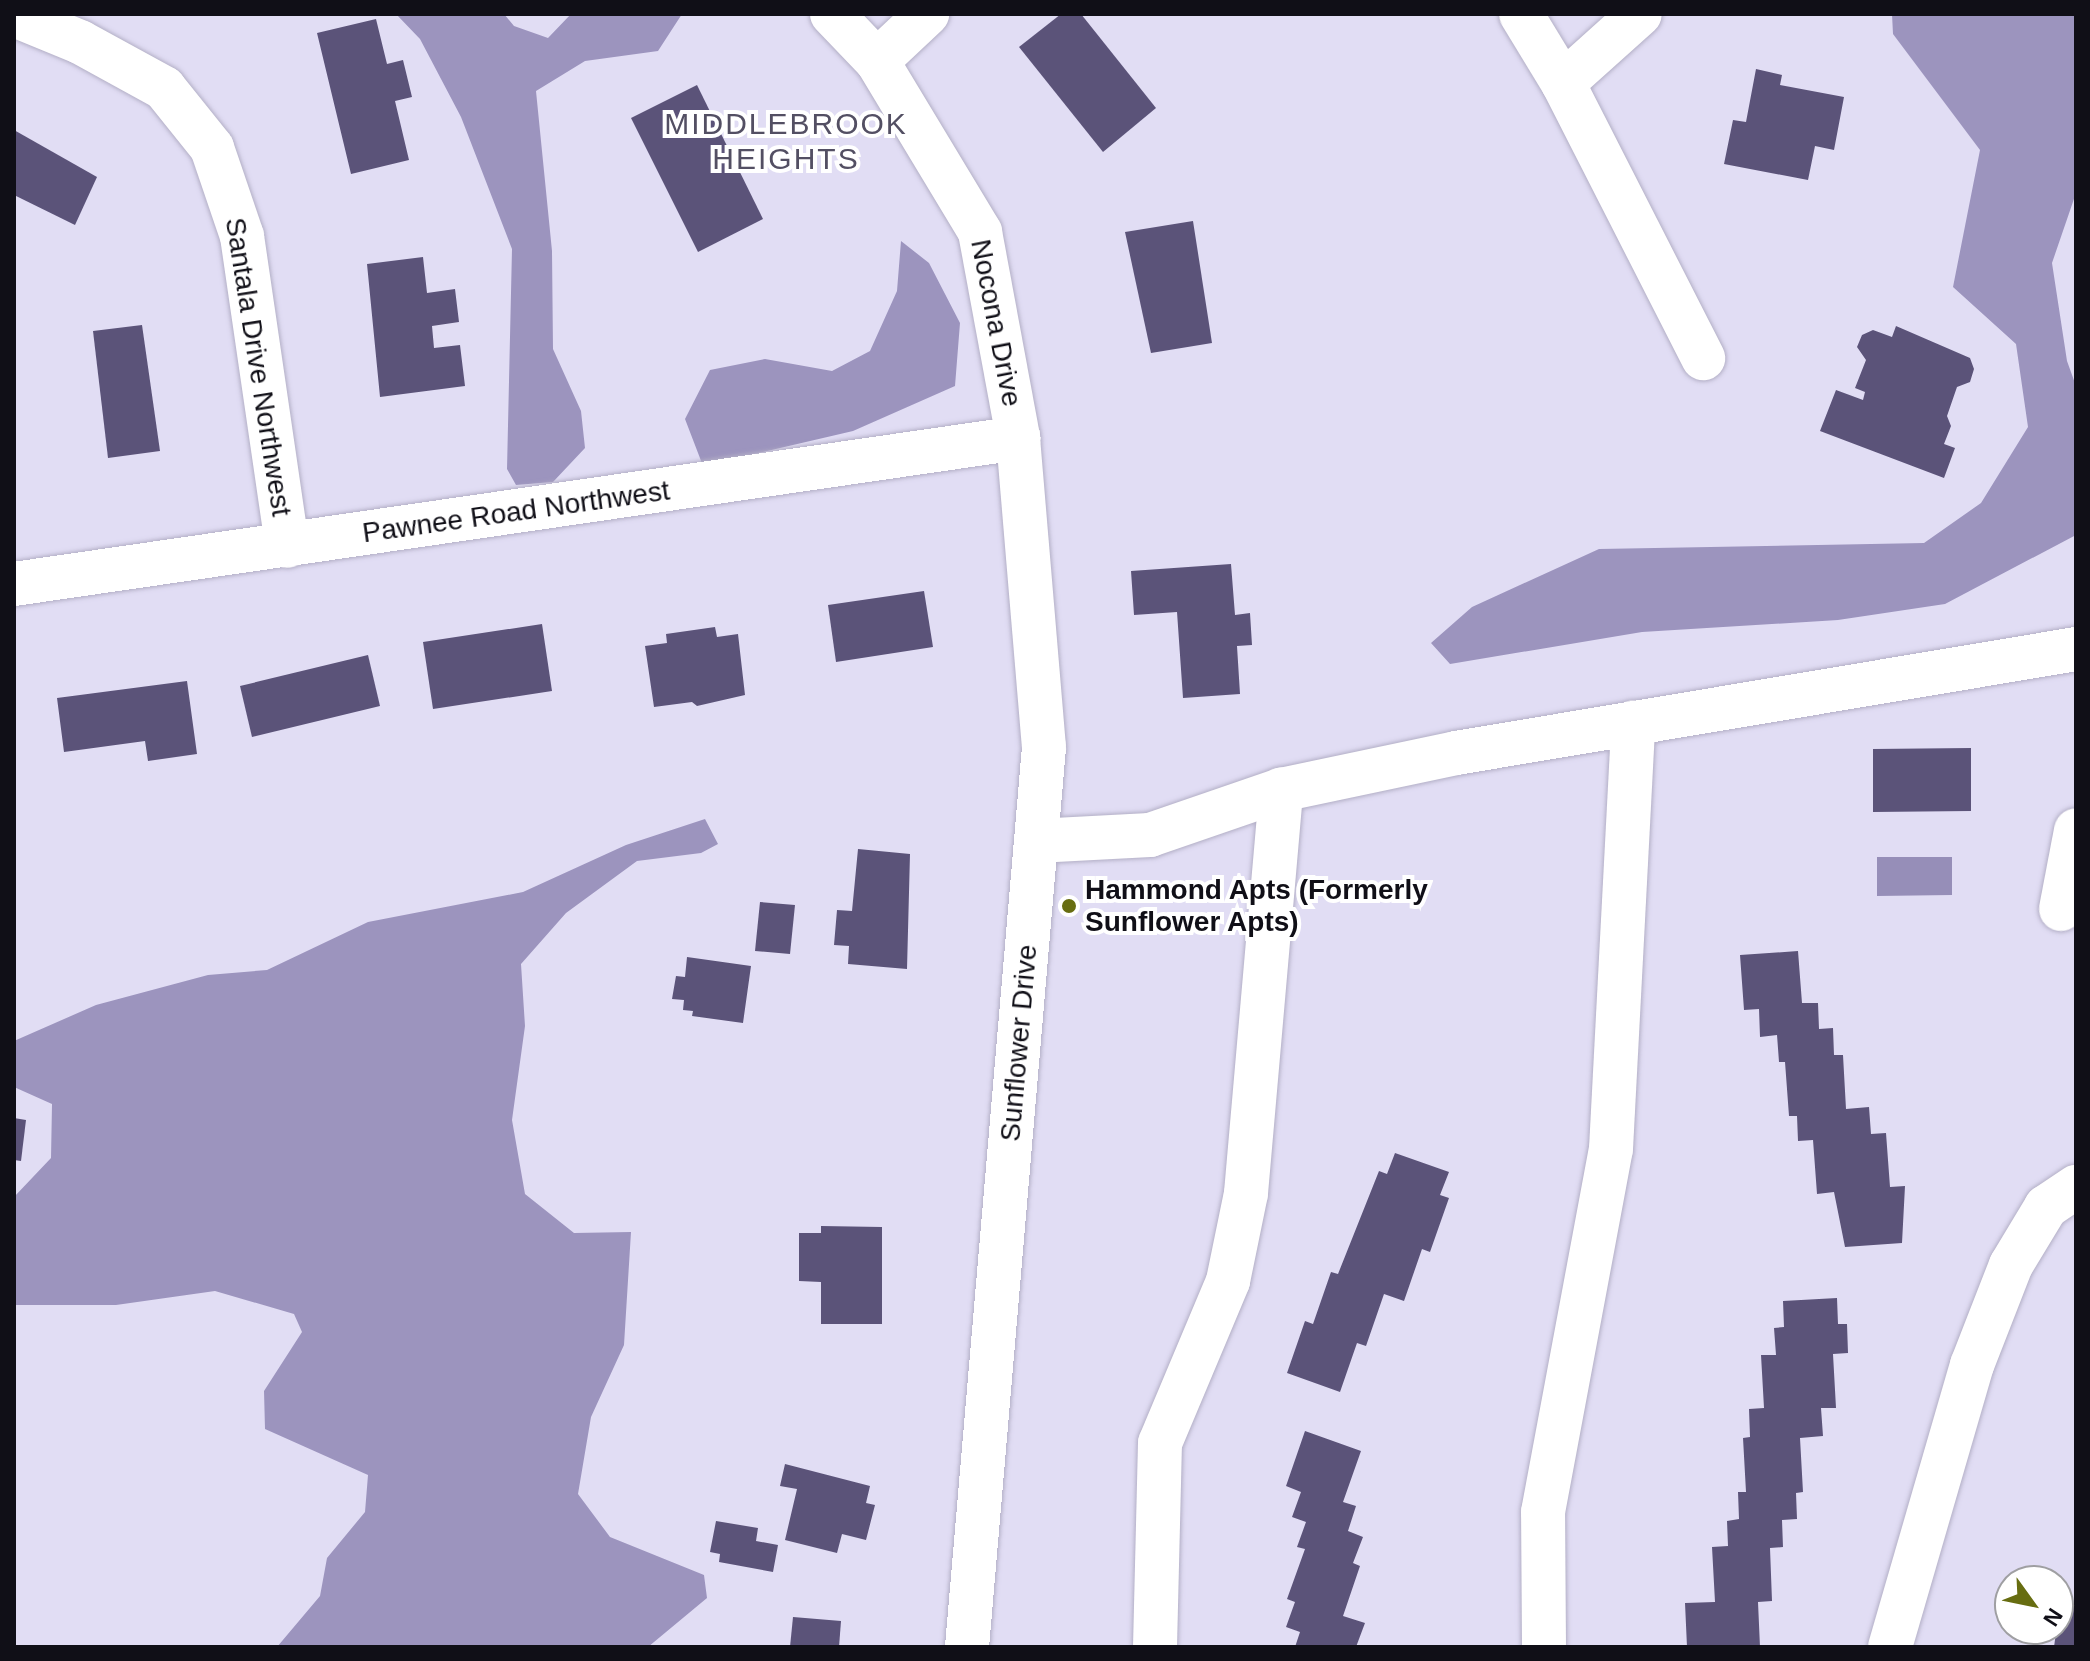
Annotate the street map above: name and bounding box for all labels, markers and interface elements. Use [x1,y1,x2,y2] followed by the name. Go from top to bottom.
[664,106,908,176] district label: MIDDLEBROOK HEIGHTS
[218,215,298,519] street label: Santala Drive Northwest
[963,237,1029,409] street label: Nocona Drive
[360,474,672,550] street label: Pawnee Road Northwest
[1085,873,1429,939] place label: Hammond Apts (Formerly Sunflower Apts)
[1060,897,1078,915] marker: Hammond Apts (Formerly Sunflower Apts)
[994,943,1044,1143] street label: Sunflower Drive
[1994,1565,2074,1645] north arrow
[2038,1604,2068,1631] text: N

